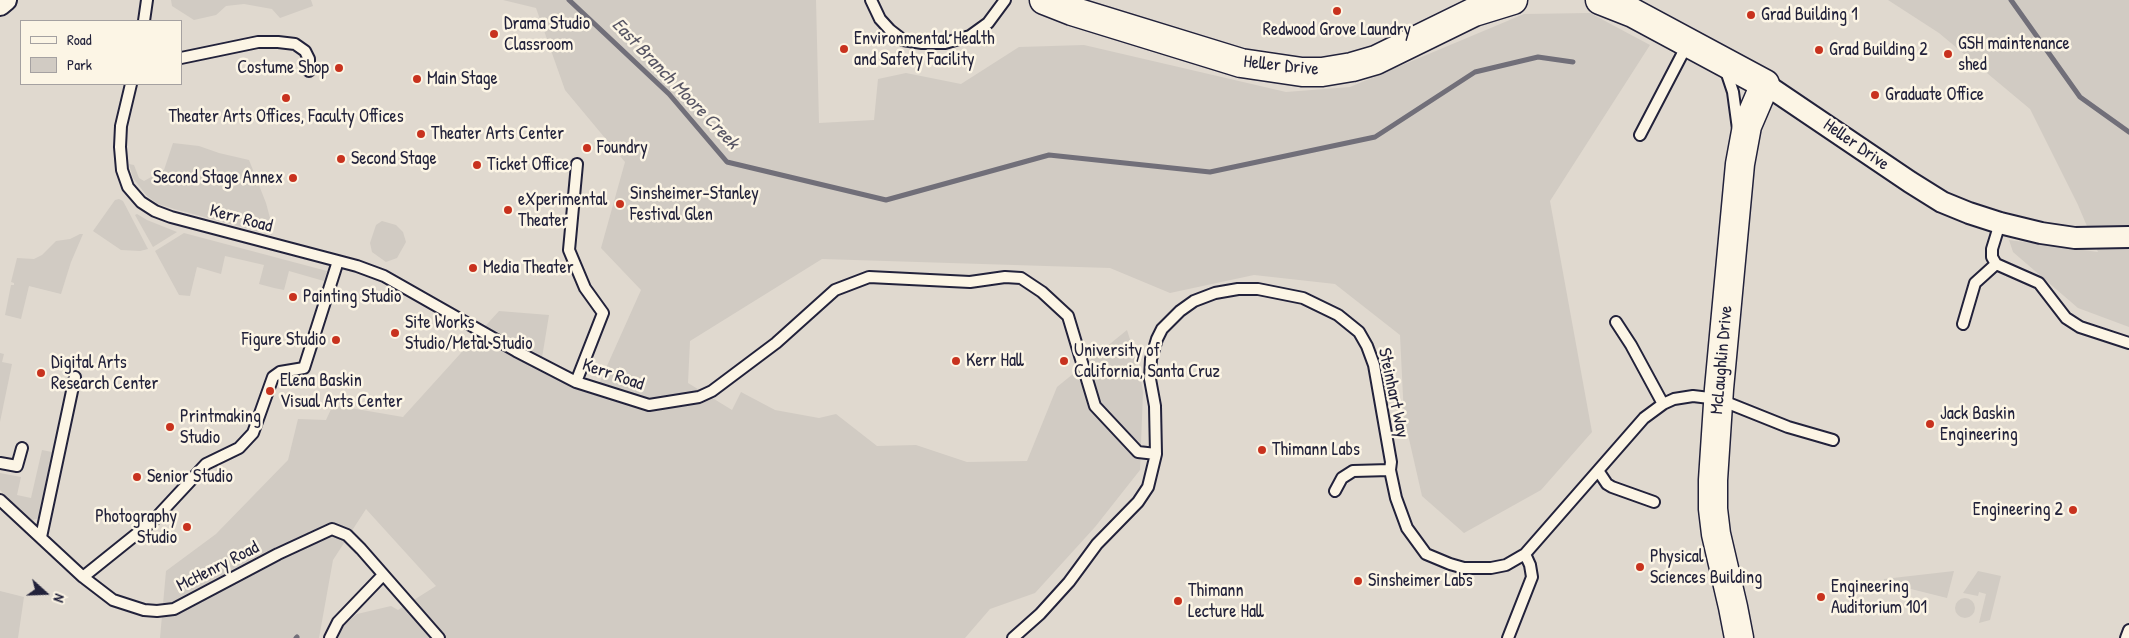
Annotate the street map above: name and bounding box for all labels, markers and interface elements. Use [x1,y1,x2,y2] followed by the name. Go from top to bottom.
[1761,4,1858,26] place label: Grad Building 1
[1331,5,1343,17] marker: Redwood Grove Laundry
[1745,9,1757,21] marker: Grad Building 1
[504,13,590,56] place label: Drama Studio Classroom
[607,14,743,154] water label: East Branch Moore Creek
[1263,19,1411,41] place label: Redwood Grove Laundry
[20,20,182,85] legend
[488,28,500,40] marker: Drama Studio Classroom
[854,28,995,70] place label: Environmental Health and Safety Facility
[67,29,92,50] text: Road
[1958,33,2070,76] place label: GSH maintenance shed
[1829,39,1928,61] place label: Grad Building 2
[838,43,850,55] marker: Environmental Health and Safety Facility
[1813,44,1825,56] marker: Grad Building 2
[1942,48,1954,60] marker: GSH maintenance shed
[1242,51,1320,81] street label: Heller Drive
[67,54,92,75] text: Park
[237,57,329,79] place label: Costume Shop
[333,62,345,74] marker: Costume Shop
[427,68,498,90] place label: Main Stage
[411,73,423,85] marker: Main Stage
[1885,84,1984,106] place label: Graduate Office
[1869,89,1881,101] marker: Graduate Office
[280,92,292,104] marker: Theater Arts Offices, Faculty Offices
[168,106,404,128] place label: Theater Arts Offices, Faculty Offices
[1819,115,1893,175] street label: Heller Drive
[431,123,564,145] place label: Theater Arts Center
[415,128,427,140] marker: Theater Arts Center
[597,137,648,159] place label: Foundry
[581,142,593,154] marker: Foundry
[351,148,437,170] place label: Second Stage
[335,153,347,165] marker: Second Stage
[487,154,569,176] place label: Ticket Office
[471,159,483,171] marker: Ticket Office
[153,167,283,189] place label: Second Stage Annex
[287,172,299,184] marker: Second Stage Annex
[630,183,759,225] place label: Sinsheimer-Stanley Festival Glen
[518,189,607,232] place label: eXperimental Theater
[614,198,626,210] marker: Sinsheimer-Stanley Festival Glen
[207,200,275,238] street label: Kerr Road
[502,204,514,216] marker: eXperimental Theater
[483,257,574,279] place label: Media Theater
[467,262,479,274] marker: Media Theater
[303,286,401,308] place label: Painting Studio
[287,291,299,303] marker: Painting Studio
[1706,305,1738,415] street label: McLaughlin Drive
[405,312,533,354] place label: Site Works Studio/Metal Studio
[389,327,401,339] marker: Site Works Studio/Metal Studio
[242,329,326,351] place label: Figure Studio
[330,334,342,346] marker: Figure Studio
[1074,340,1220,382] place label: University of California, Santa Cruz
[1373,346,1413,440] street label: Steinhart Way
[966,350,1024,372] place label: Kerr Hall
[51,352,159,394] place label: Digital Arts Research Center
[579,354,647,396] street label: Kerr Road
[950,355,962,367] marker: Kerr Hall
[1058,355,1070,367] marker: University of California, Santa Cruz
[35,367,47,379] marker: Digital Arts Research Center
[280,370,403,412] place label: Elena Baskin Visual Arts Center
[264,385,276,397] marker: Elena Baskin Visual Arts Center
[1940,403,2018,446] place label: Jack Baskin Engineering
[180,406,261,448] place label: Printmaking Studio
[1924,418,1936,430] marker: Jack Baskin Engineering
[164,421,176,433] marker: Printmaking Studio
[1272,439,1360,461] place label: Thimann Labs
[1256,444,1268,456] marker: Thimann Labs
[147,466,233,488] place label: Senior Studio
[131,471,143,483] marker: Senior Studio
[1973,499,2063,521] place label: Engineering 2
[2067,504,2079,516] marker: Engineering 2
[95,506,177,548] place label: Photography Studio
[181,521,193,533] marker: Photography Studio
[173,537,263,597] street label: McHenry Road
[1650,546,1762,588] place label: Physical Sciences Building
[1634,561,1646,573] marker: Physical Sciences Building
[20,568,70,618] north arrow
[1368,570,1473,592] place label: Sinsheimer Labs
[1352,575,1364,587] marker: Sinsheimer Labs
[1831,576,1927,618] place label: Engineering Auditorium 101
[1188,580,1264,622] place label: Thimann Lecture Hall
[1815,591,1827,603] marker: Engineering Auditorium 101
[49,592,70,605] text: N
[1172,595,1184,607] marker: Thimann Lecture Hall

